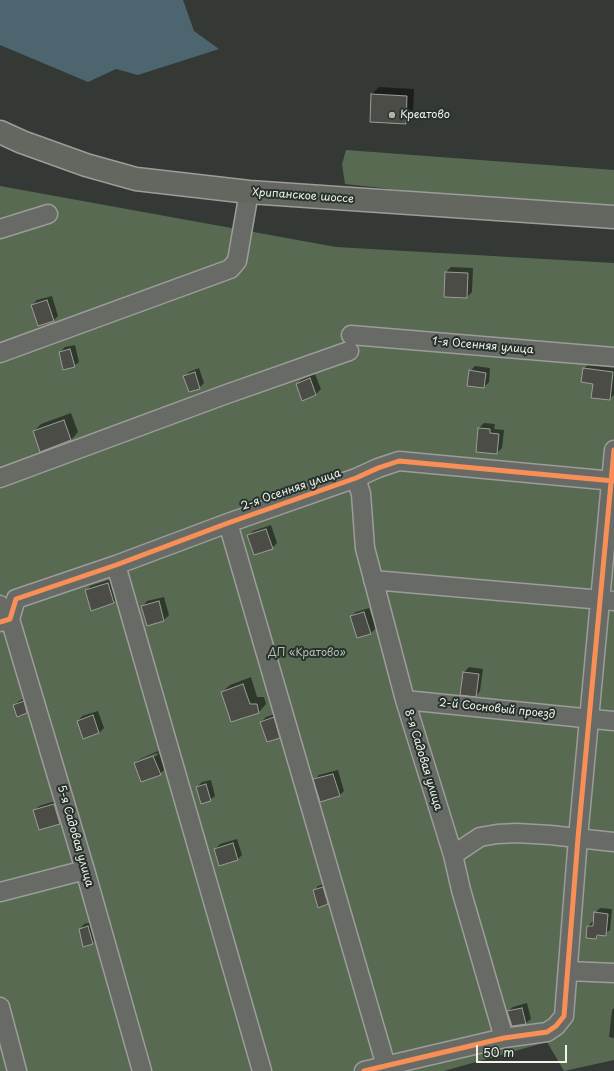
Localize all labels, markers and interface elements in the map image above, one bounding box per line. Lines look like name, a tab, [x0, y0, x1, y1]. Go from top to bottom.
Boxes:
place label: Креатово	[400, 108, 450, 122]
marker: Креатово	[387, 110, 397, 120]
street label: Хрипанское шоссе	[252, 186, 354, 206]
street label: 1-я Осенняя улица	[432, 335, 534, 357]
street label: 2-я Осенняя улица	[239, 467, 343, 513]
park label: ДП «Кратово»	[268, 646, 346, 660]
street label: 2-й Сосновый проезд	[438, 696, 556, 722]
street label: 8-я Садовая улица	[401, 708, 445, 812]
street label: 5-я Садовая улица	[54, 784, 96, 888]
scale bar	[478, 1037, 569, 1063]
text: 50 m	[483, 1043, 514, 1061]

